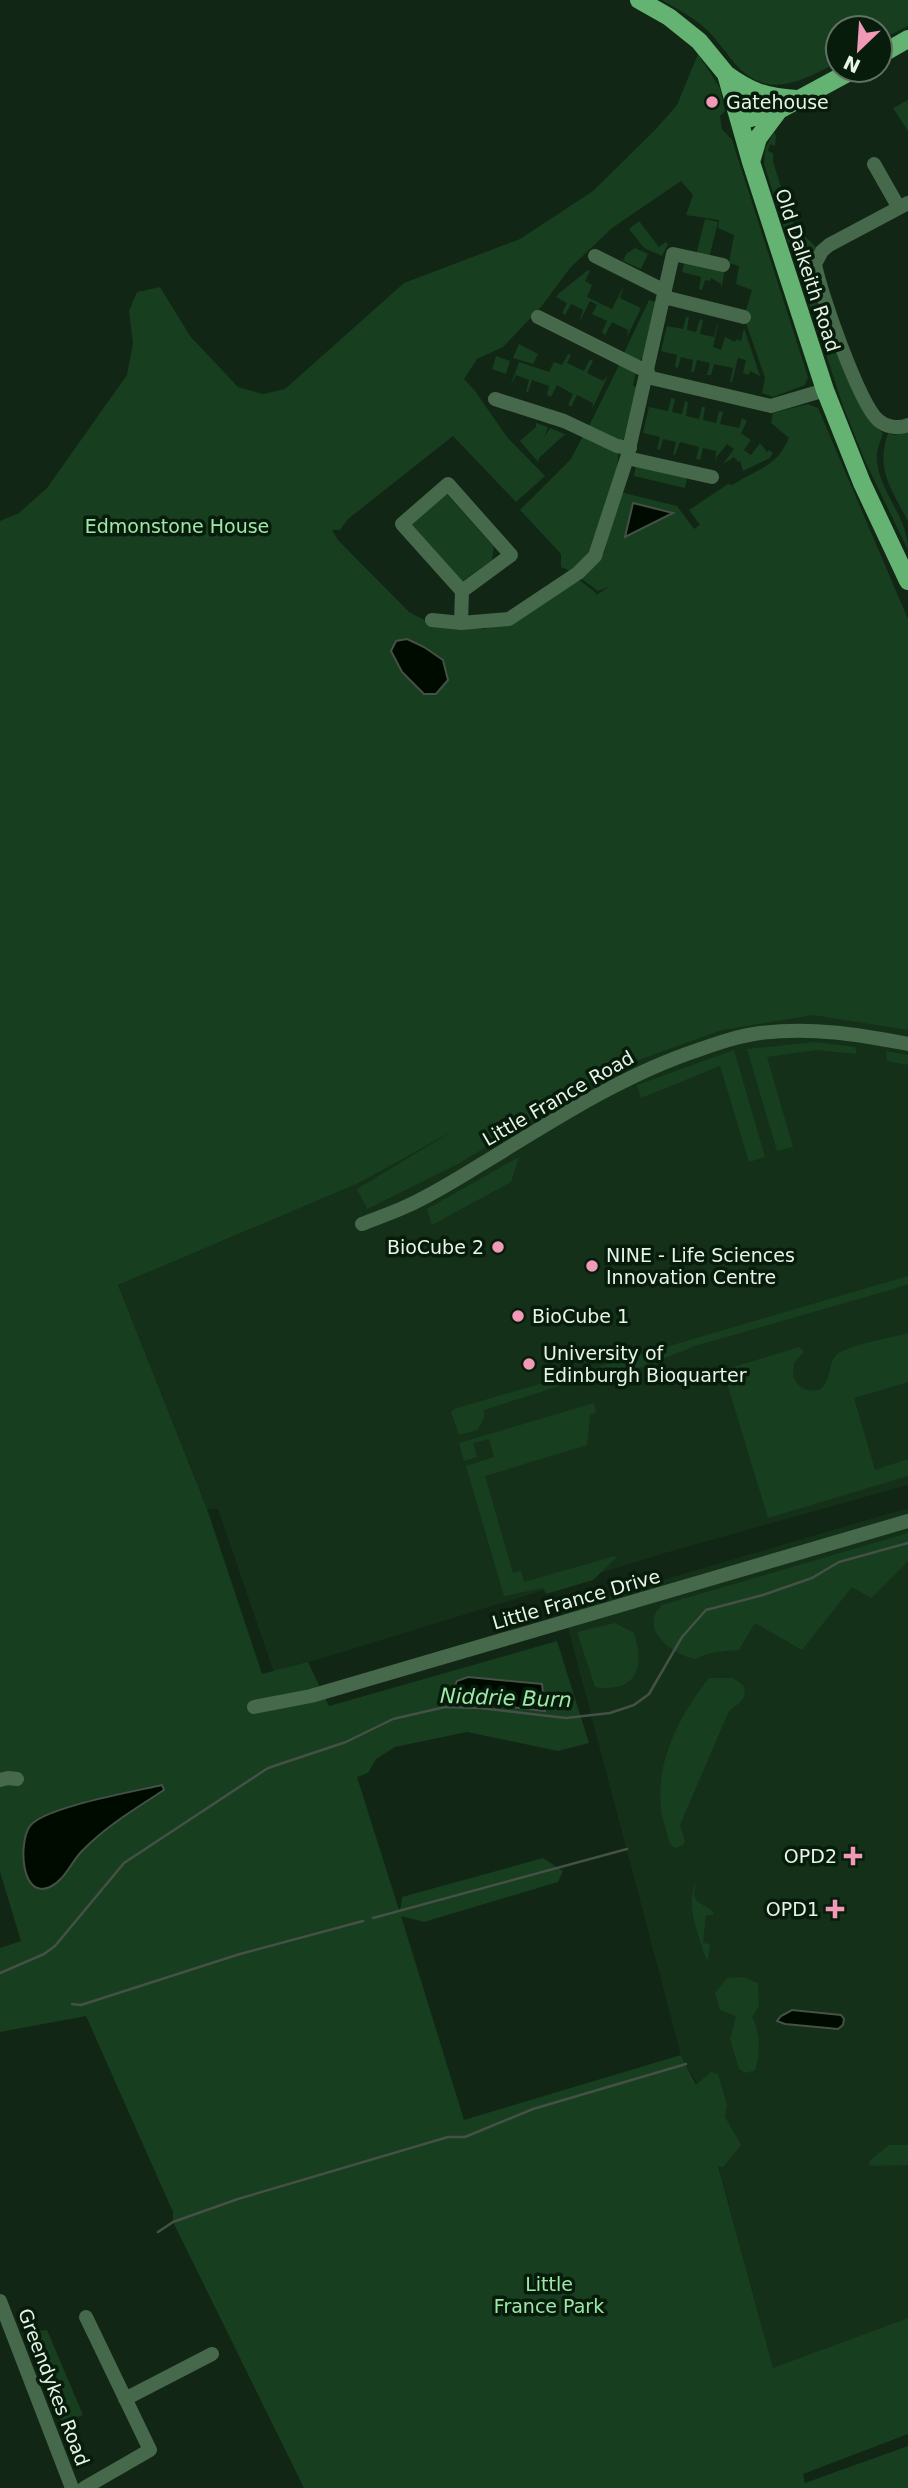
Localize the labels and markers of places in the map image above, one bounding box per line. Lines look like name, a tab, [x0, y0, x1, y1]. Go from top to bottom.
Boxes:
place label: Gatehouse	[726, 91, 829, 113]
marker: Gatehouse	[704, 94, 720, 110]
place label: BioCube 2	[387, 1236, 484, 1258]
marker: BioCube 2	[490, 1239, 506, 1255]
place label: NINE - Life Sciences Innovation Centre	[606, 1244, 795, 1288]
marker: NINE - Life Sciences Innovation Centre	[584, 1258, 600, 1274]
place label: BioCube 1	[532, 1305, 629, 1327]
marker: BioCube 1	[510, 1308, 526, 1324]
place label: University of Edinburgh Bioquarter	[543, 1342, 747, 1386]
marker: University of Edinburgh Bioquarter	[521, 1356, 537, 1372]
place label: OPD2	[784, 1845, 837, 1867]
marker: OPD2	[843, 1846, 863, 1866]
place label: OPD1	[766, 1898, 819, 1920]
marker: OPD1	[825, 1899, 845, 1919]

